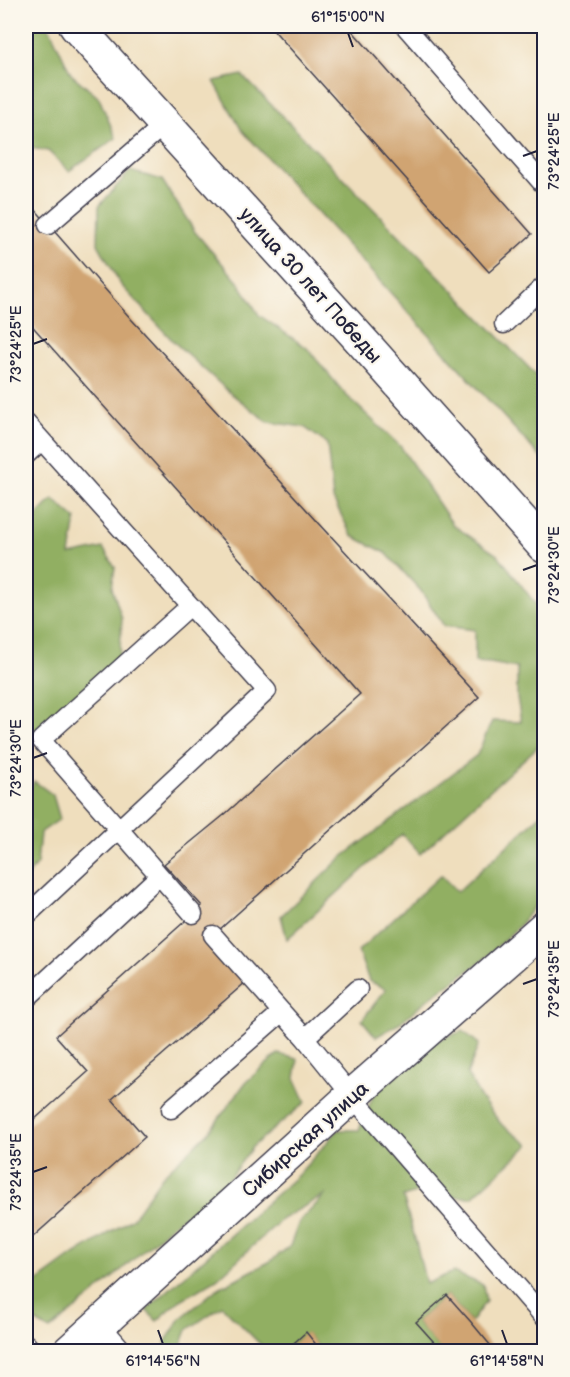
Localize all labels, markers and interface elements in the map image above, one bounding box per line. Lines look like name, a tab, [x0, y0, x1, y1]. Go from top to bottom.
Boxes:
text: 61°15'00"N	[311, 8, 385, 27]
text: 73°24'25"E	[545, 112, 564, 190]
street label: улица 30 лет Победы	[234, 203, 387, 369]
text: 73°24'25"E	[7, 305, 26, 383]
text: 73°24'30"E	[545, 526, 564, 604]
text: 73°24'30"E	[7, 719, 26, 797]
text: 73°24'35"E	[545, 940, 564, 1018]
street label: Сибирская улица	[237, 1077, 374, 1203]
text: 73°24'35"E	[7, 1133, 26, 1211]
text: 61°14'56"N	[126, 1352, 200, 1371]
text: 61°14'58"N	[470, 1352, 544, 1371]

